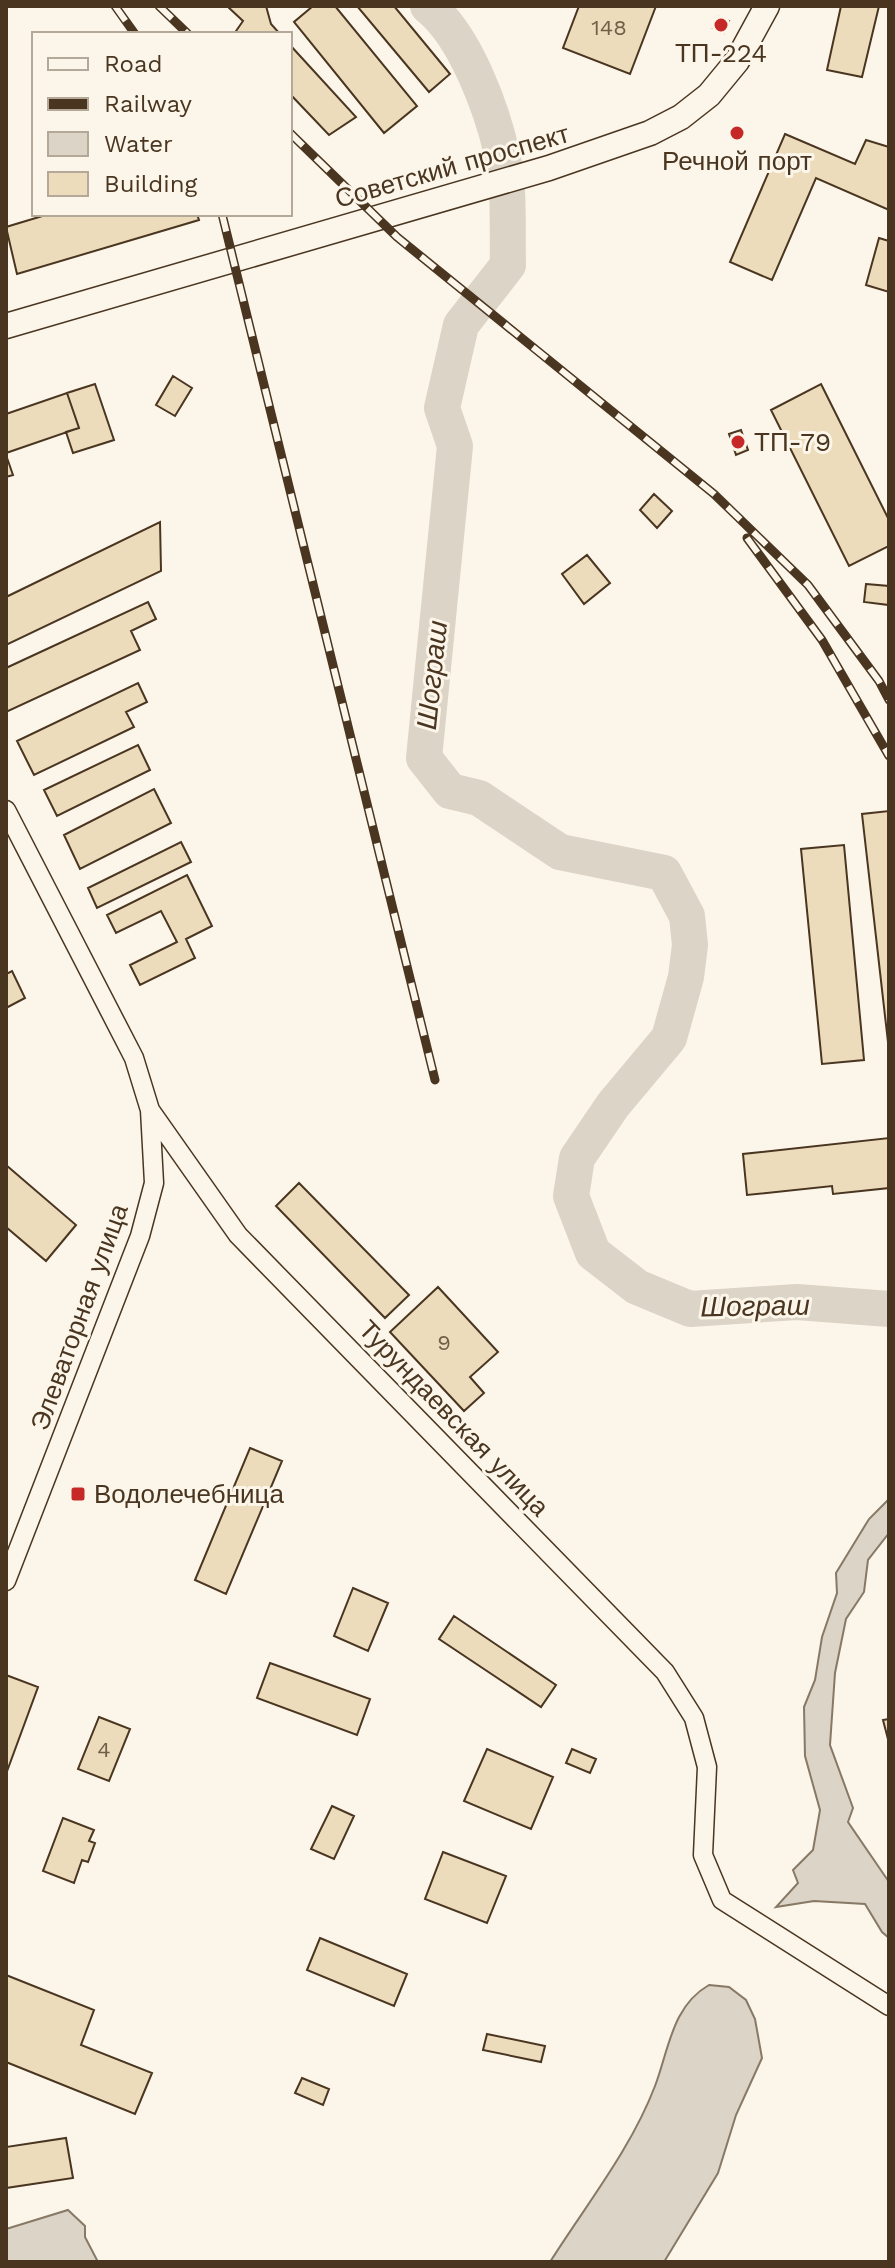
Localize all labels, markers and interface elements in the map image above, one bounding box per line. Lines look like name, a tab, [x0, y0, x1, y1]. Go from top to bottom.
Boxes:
house number: 148	[591, 15, 627, 40]
marker: ТП-224	[712, 16, 730, 34]
legend	[32, 32, 292, 216]
place label: ТП-224	[675, 38, 767, 68]
text: Road	[104, 50, 163, 78]
text: Railway	[104, 90, 193, 118]
street label: Советский проспект	[331, 118, 573, 214]
marker: Речной порт	[728, 124, 746, 142]
text: Water	[104, 130, 173, 158]
place label: Речной порт	[662, 146, 812, 176]
text: Building	[104, 170, 197, 198]
place label: ТП-79	[754, 427, 831, 457]
marker: ТП-79	[729, 433, 747, 451]
water label: Шограш	[410, 619, 454, 731]
street label: Элеваторная улица	[24, 1199, 134, 1434]
water label: Шограш	[700, 1289, 810, 1323]
street label: Турундаевская улица	[353, 1314, 556, 1522]
house number: 9	[437, 1330, 451, 1355]
place label: Водолечебница	[94, 1479, 284, 1509]
marker: Водолечебница	[69, 1485, 87, 1503]
house number: 4	[97, 1737, 111, 1762]

